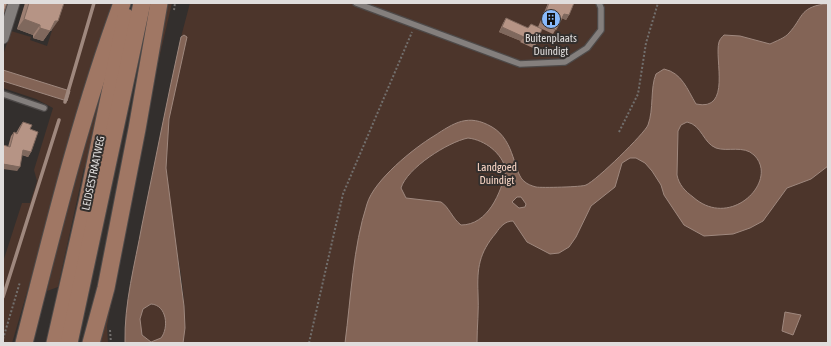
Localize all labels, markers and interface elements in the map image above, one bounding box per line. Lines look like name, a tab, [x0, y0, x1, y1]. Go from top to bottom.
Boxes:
building icon: Buitenplaats Duindigt	[540, 8, 562, 30]
place label: Buitenplaats Duindigt	[525, 32, 577, 57]
street label: LEIDSESTRAATWEG	[79, 135, 107, 211]
park label: Landgoed Duindigt	[477, 161, 517, 186]

